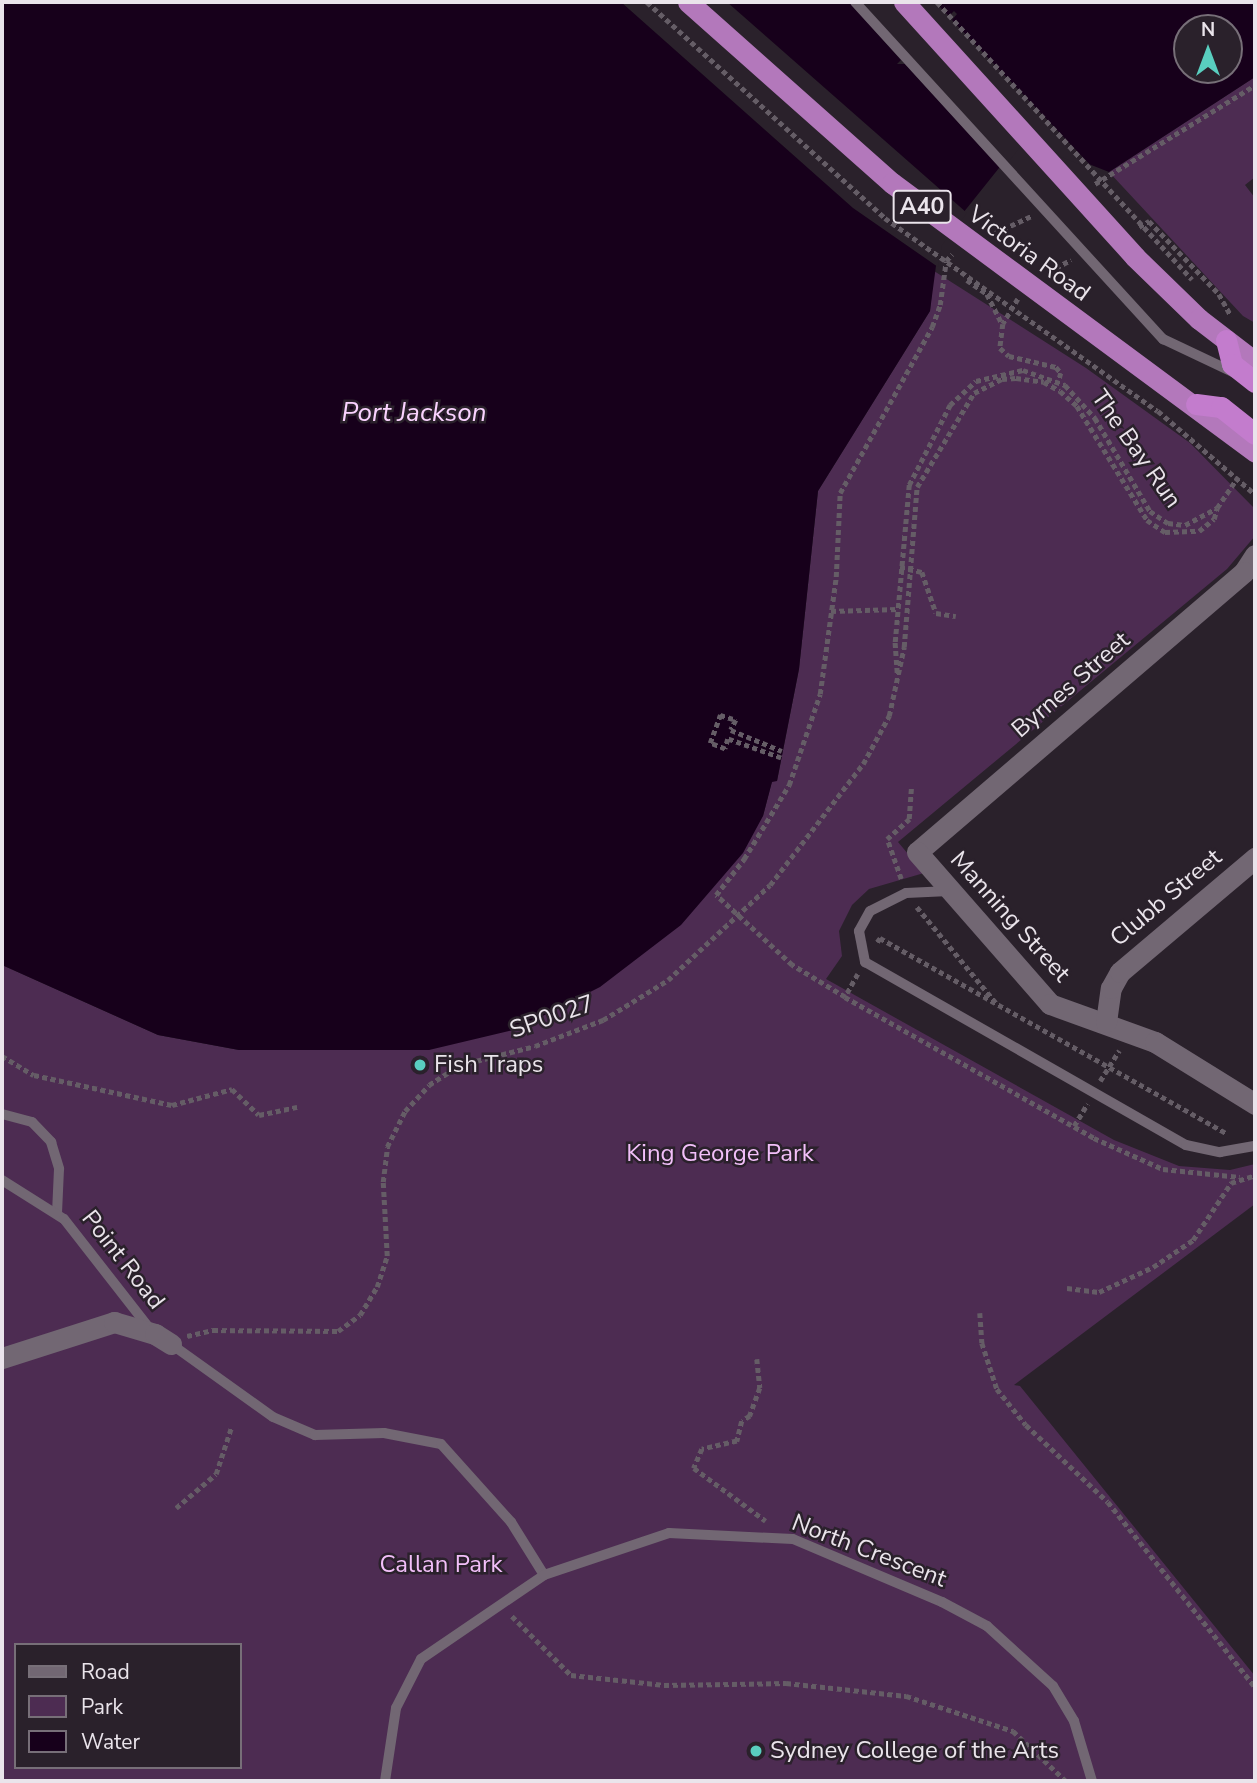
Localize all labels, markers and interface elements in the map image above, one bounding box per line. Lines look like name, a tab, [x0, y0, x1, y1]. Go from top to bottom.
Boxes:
north arrow	[1173, 14, 1243, 84]
text: N	[1201, 17, 1215, 43]
road number: A40	[892, 188, 952, 227]
street label: Victoria Road	[962, 200, 1096, 308]
street label: The Bay Run	[1085, 384, 1187, 514]
water label: Port Jackson	[342, 397, 486, 429]
street label: Byrnes Street	[1006, 626, 1136, 744]
street label: Clubb Street	[1105, 843, 1227, 953]
street label: Manning Street	[944, 846, 1076, 988]
street label: SP0027	[506, 989, 598, 1045]
place label: Fish Traps	[434, 1051, 543, 1079]
marker: Fish Traps	[412, 1057, 428, 1073]
park label: King George Park	[626, 1140, 814, 1168]
street label: Point Road	[75, 1205, 171, 1315]
street label: North Crescent	[788, 1508, 950, 1594]
park label: Callan Park	[379, 1551, 503, 1579]
legend	[14, 1643, 242, 1769]
text: Road	[81, 1658, 130, 1686]
text: Park	[81, 1693, 123, 1721]
text: Water	[81, 1728, 140, 1756]
place label: Sydney College of the Arts	[770, 1737, 1059, 1765]
marker: Sydney College of the Arts	[748, 1743, 764, 1759]

